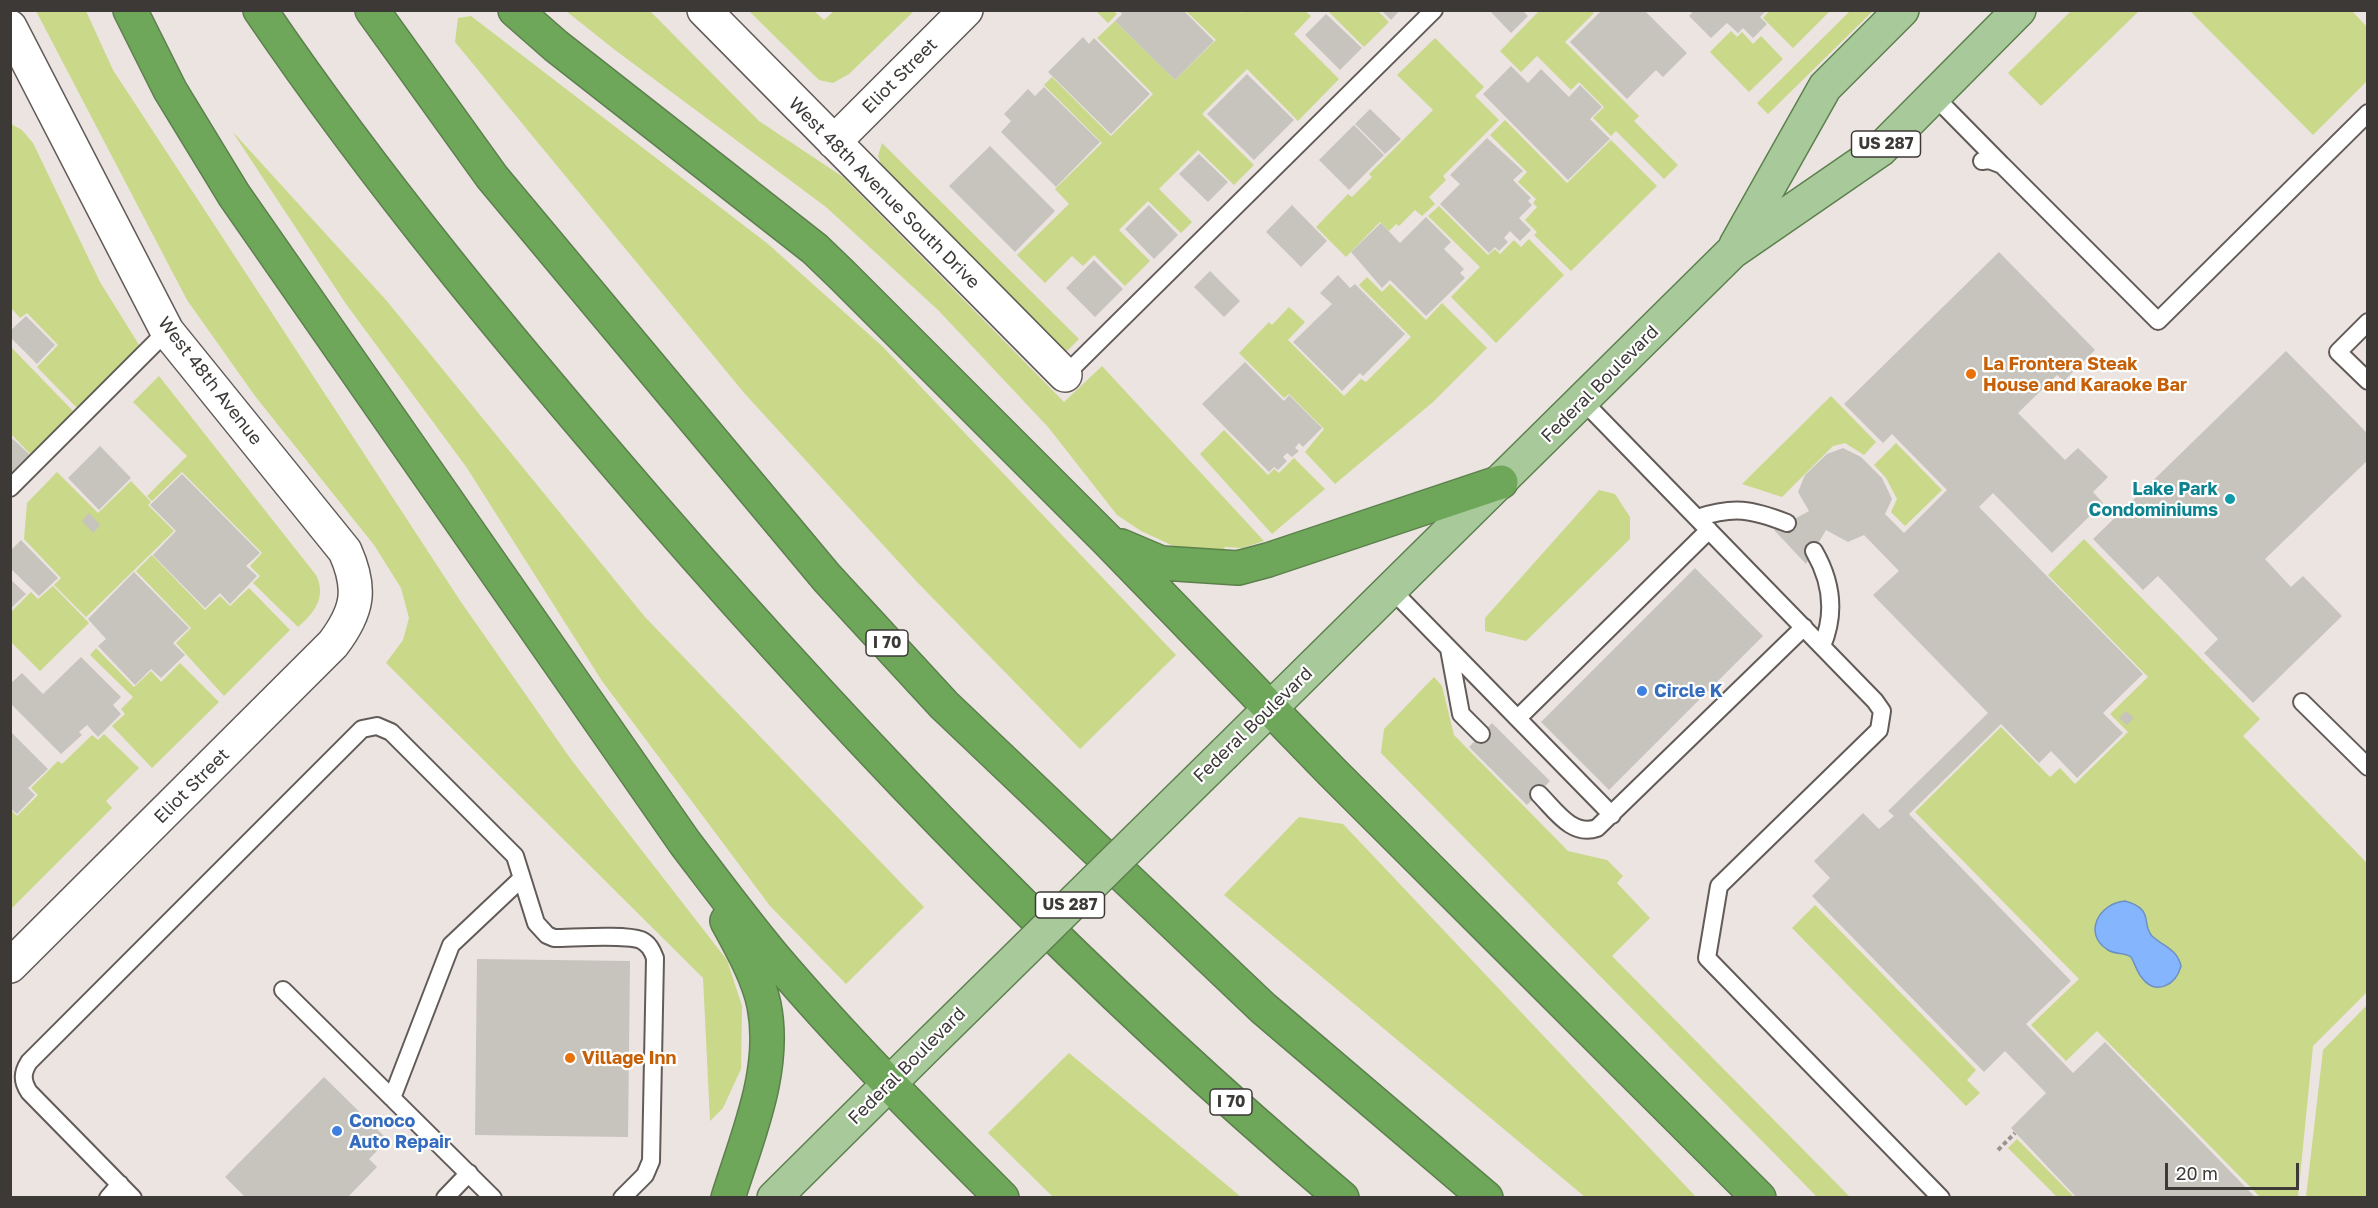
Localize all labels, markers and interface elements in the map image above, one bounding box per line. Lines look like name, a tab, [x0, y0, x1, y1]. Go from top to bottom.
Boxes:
street label: Eliot Street	[858, 34, 942, 118]
street label: West 48th Avenue South Drive	[784, 93, 984, 293]
road number: US 287	[1852, 131, 1920, 157]
street label: West 48th Avenue	[153, 313, 267, 449]
street label: Federal Boulevard	[1537, 321, 1663, 447]
place label: La Frontera Steak House and Karaoke Bar	[1983, 353, 2187, 395]
marker: La Frontera Steak House and Karaoke Bar	[1964, 367, 1978, 381]
place label: Lake Park Condominiums	[2089, 478, 2218, 520]
marker: Lake Park Condominiums	[2223, 492, 2237, 506]
road number: I 70	[866, 630, 908, 656]
street label: Federal Boulevard	[1189, 663, 1317, 787]
place label: Circle K	[1654, 680, 1723, 702]
marker: Circle K	[1635, 684, 1649, 698]
street label: Eliot Street	[150, 744, 234, 828]
road number: US 287	[1036, 892, 1104, 918]
street label: Federal Boulevard	[844, 1003, 970, 1129]
place label: Village Inn	[582, 1047, 676, 1069]
marker: Village Inn	[563, 1051, 577, 1065]
road number: I 70	[1210, 1089, 1252, 1115]
place label: Conoco Auto Repair	[349, 1110, 451, 1152]
marker: Conoco Auto Repair	[330, 1124, 344, 1138]
scale bar	[2168, 1151, 2302, 1189]
text: 20 m	[2176, 1162, 2218, 1184]

